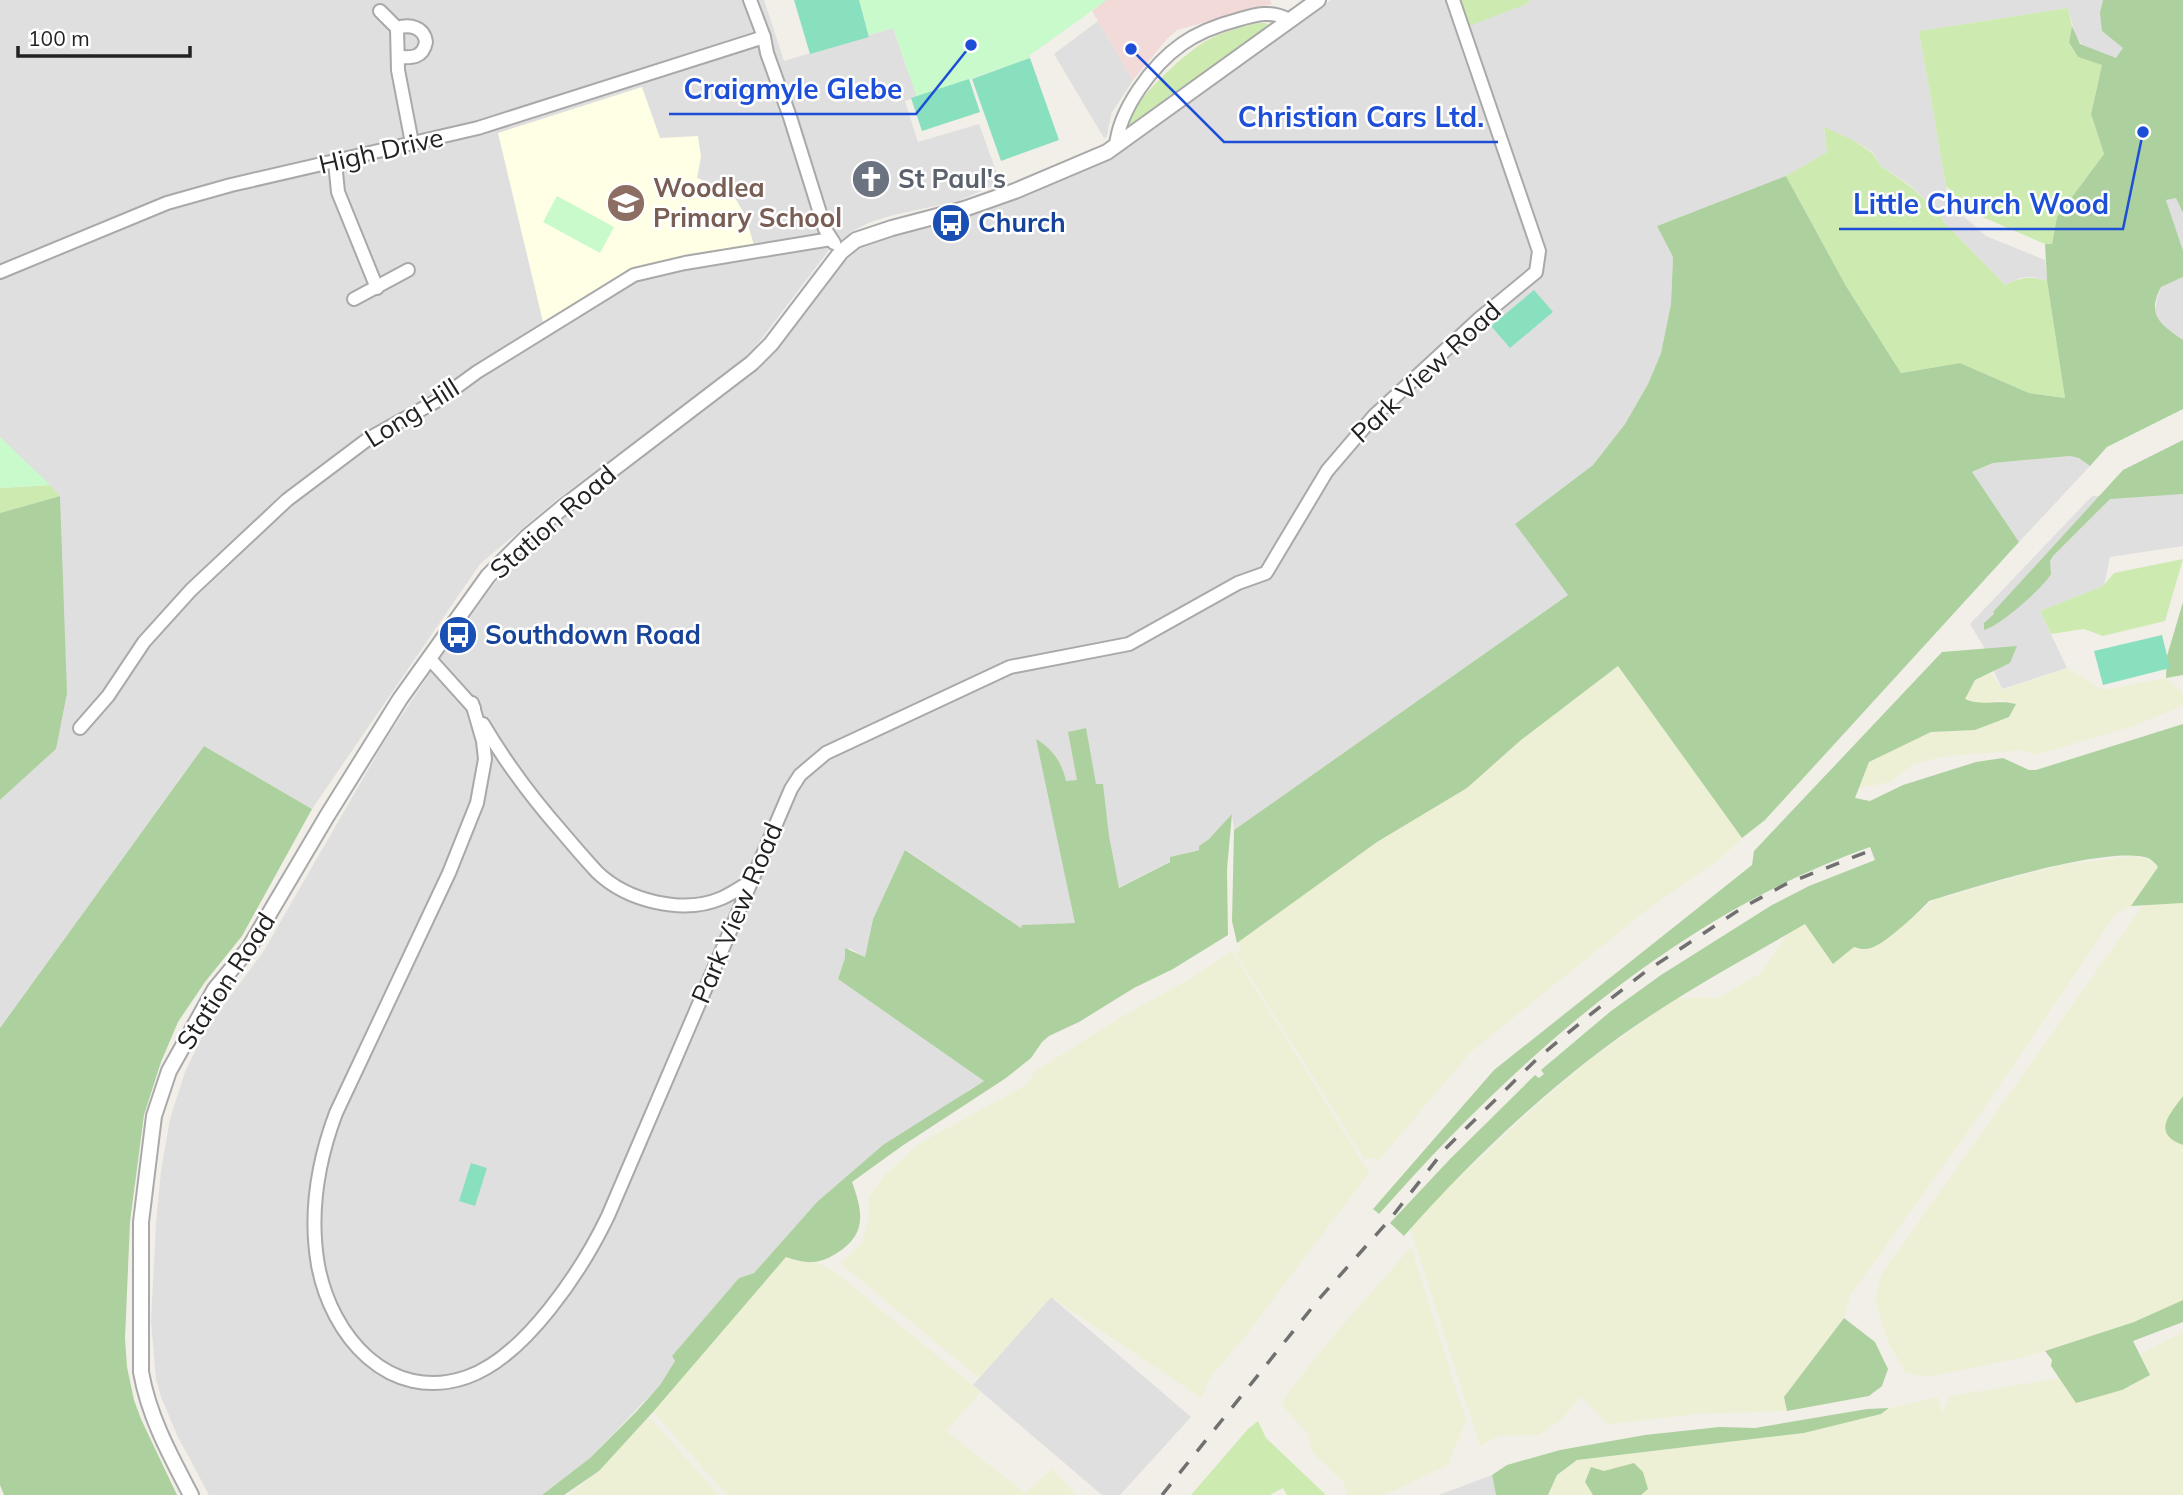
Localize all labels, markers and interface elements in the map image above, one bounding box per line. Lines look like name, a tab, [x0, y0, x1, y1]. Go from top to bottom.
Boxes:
scale bar	[18, 14, 189, 58]
text: 100 m	[28, 25, 90, 51]
callout: Craigmyle Glebe	[669, 65, 916, 114]
text: Craigmyle Glebe	[684, 71, 902, 106]
callout: Christian Cars Ltd.	[1224, 93, 1498, 142]
text: Christian Cars Ltd.	[1238, 99, 1484, 134]
street label: High Drive	[315, 120, 446, 181]
church icon: St Paul's	[850, 158, 892, 200]
place label: St Paul's	[898, 162, 1006, 195]
place label: Woodlea Primary School	[653, 171, 842, 234]
callout: Little Church Wood	[1839, 180, 2123, 229]
school or university icon: Woodlea Primary School	[605, 182, 647, 224]
text: Little Church Wood	[1853, 186, 2109, 221]
bus stop icon: Church	[930, 202, 972, 244]
place label: Church	[978, 206, 1066, 239]
street label: Park View Road	[1344, 294, 1507, 449]
street label: Long Hill	[358, 371, 465, 454]
street label: Station Road	[483, 458, 623, 585]
bus stop icon: Southdown Road	[437, 614, 479, 656]
place label: Southdown Road	[485, 618, 701, 651]
street label: Park View Road	[684, 818, 789, 1008]
street label: Station Road	[169, 906, 282, 1055]

